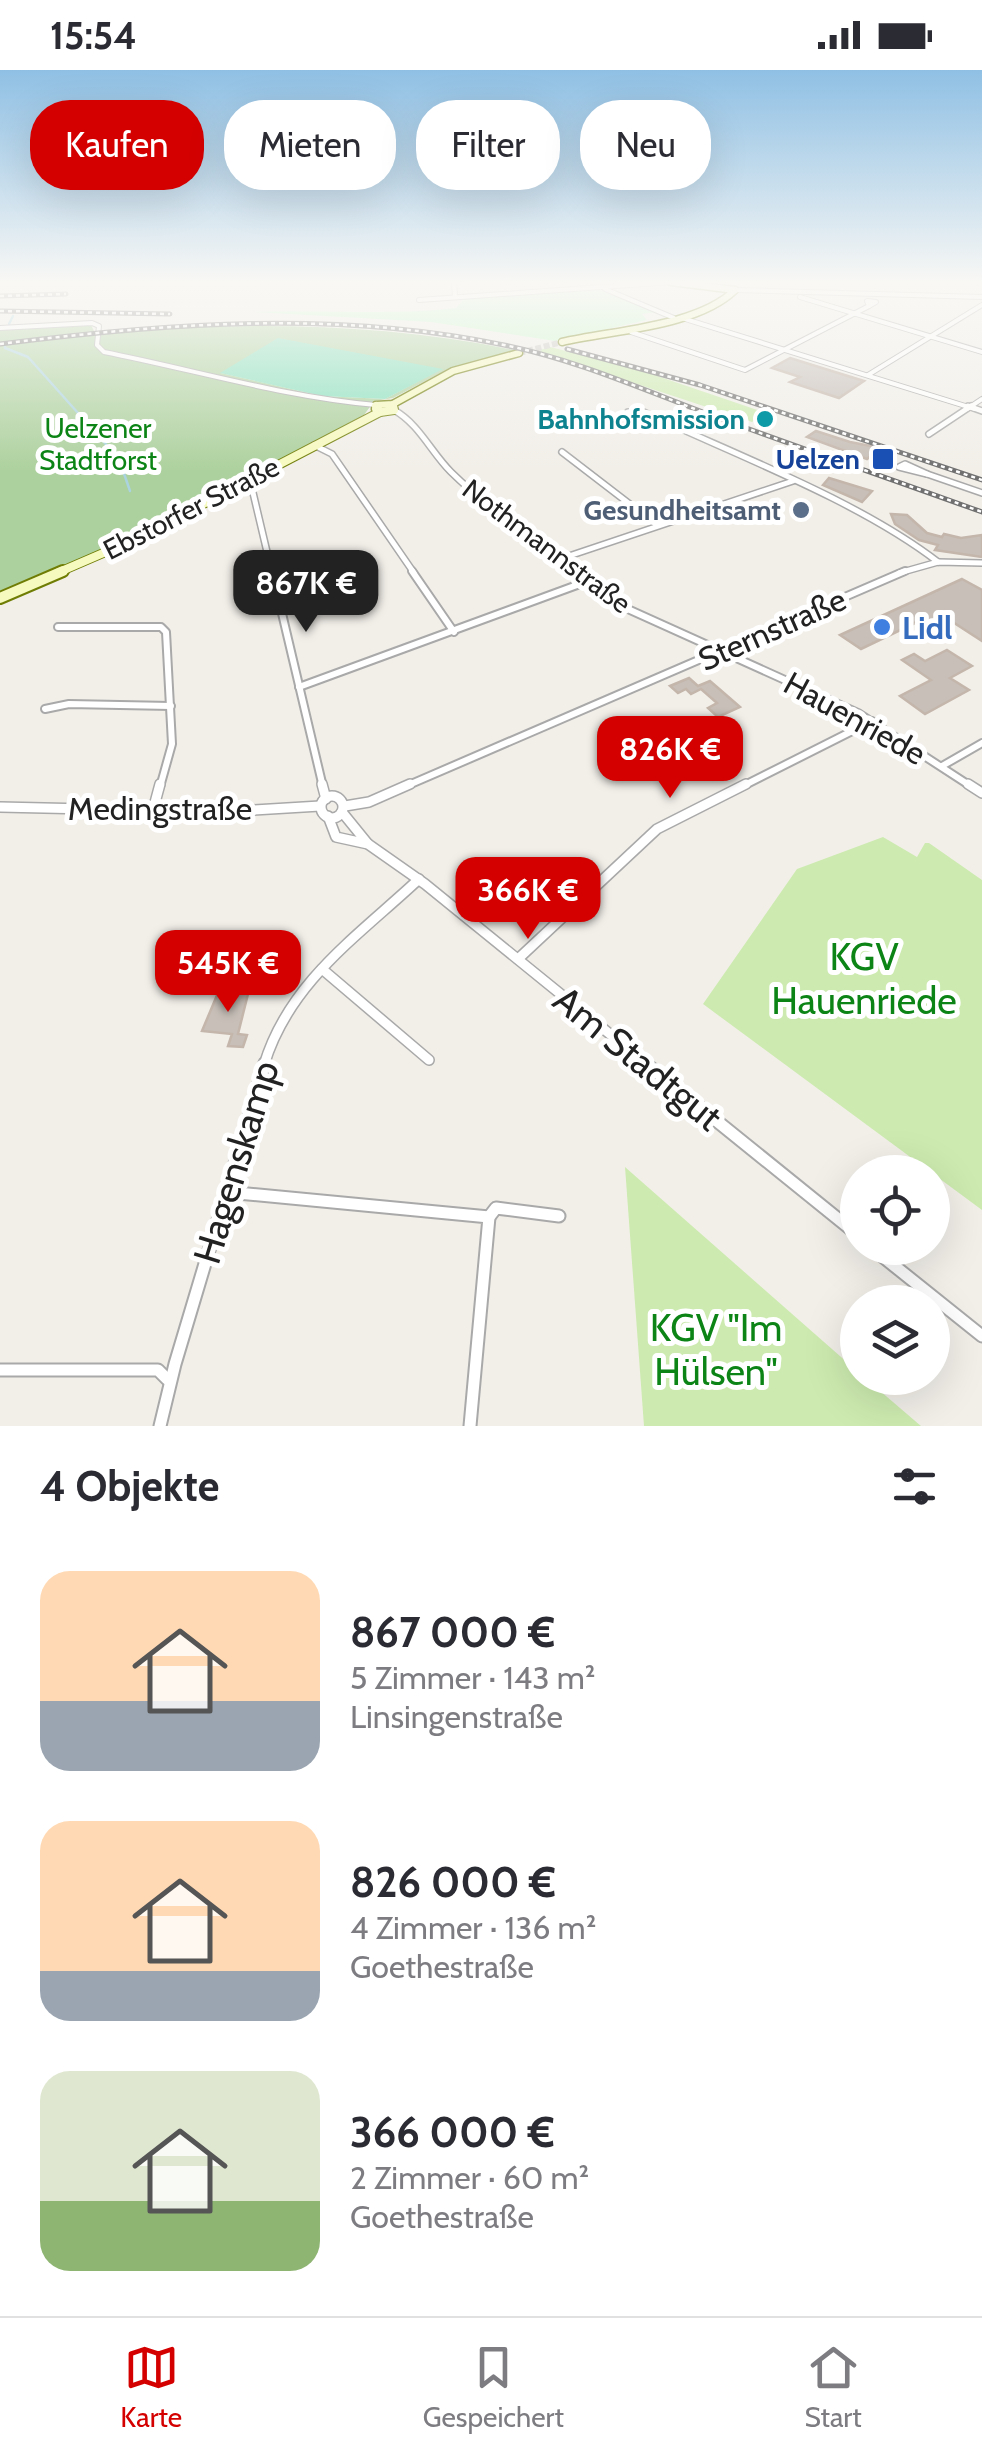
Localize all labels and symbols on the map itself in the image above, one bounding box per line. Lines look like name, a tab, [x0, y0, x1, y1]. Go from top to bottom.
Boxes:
place label: Bahnhofsmission	[537, 402, 745, 436]
marker: Bahnhofsmission	[754, 408, 776, 430]
park label: Uelzener Stadtforst	[39, 411, 157, 477]
place label: Uelzen	[776, 442, 860, 476]
marker: Uelzen	[870, 446, 896, 472]
street label: Ebstorfer Straße	[98, 449, 284, 567]
street label: Nothmannstraße	[456, 472, 638, 620]
place label: Gesundheitsamt	[584, 493, 781, 527]
marker: Gesundheitsamt	[790, 499, 812, 521]
pin: 867K €	[225, 550, 387, 635]
street label: Sternstraße	[692, 579, 852, 679]
place label: Lidl	[902, 608, 952, 647]
marker: Lidl	[871, 616, 893, 638]
street label: Hauenriede	[777, 663, 933, 773]
pin: 826K €	[589, 716, 751, 801]
street label: Medingstraße	[68, 789, 252, 828]
pin: 366K €	[447, 857, 609, 942]
pin: 545K €	[147, 930, 309, 1015]
park label: KGV Hauenriede	[771, 933, 957, 1024]
street label: Am Stadtgut	[544, 976, 732, 1140]
street label: Hagenskamp	[183, 1055, 289, 1269]
park label: KGV "Im Hülsen"	[650, 1304, 782, 1395]

